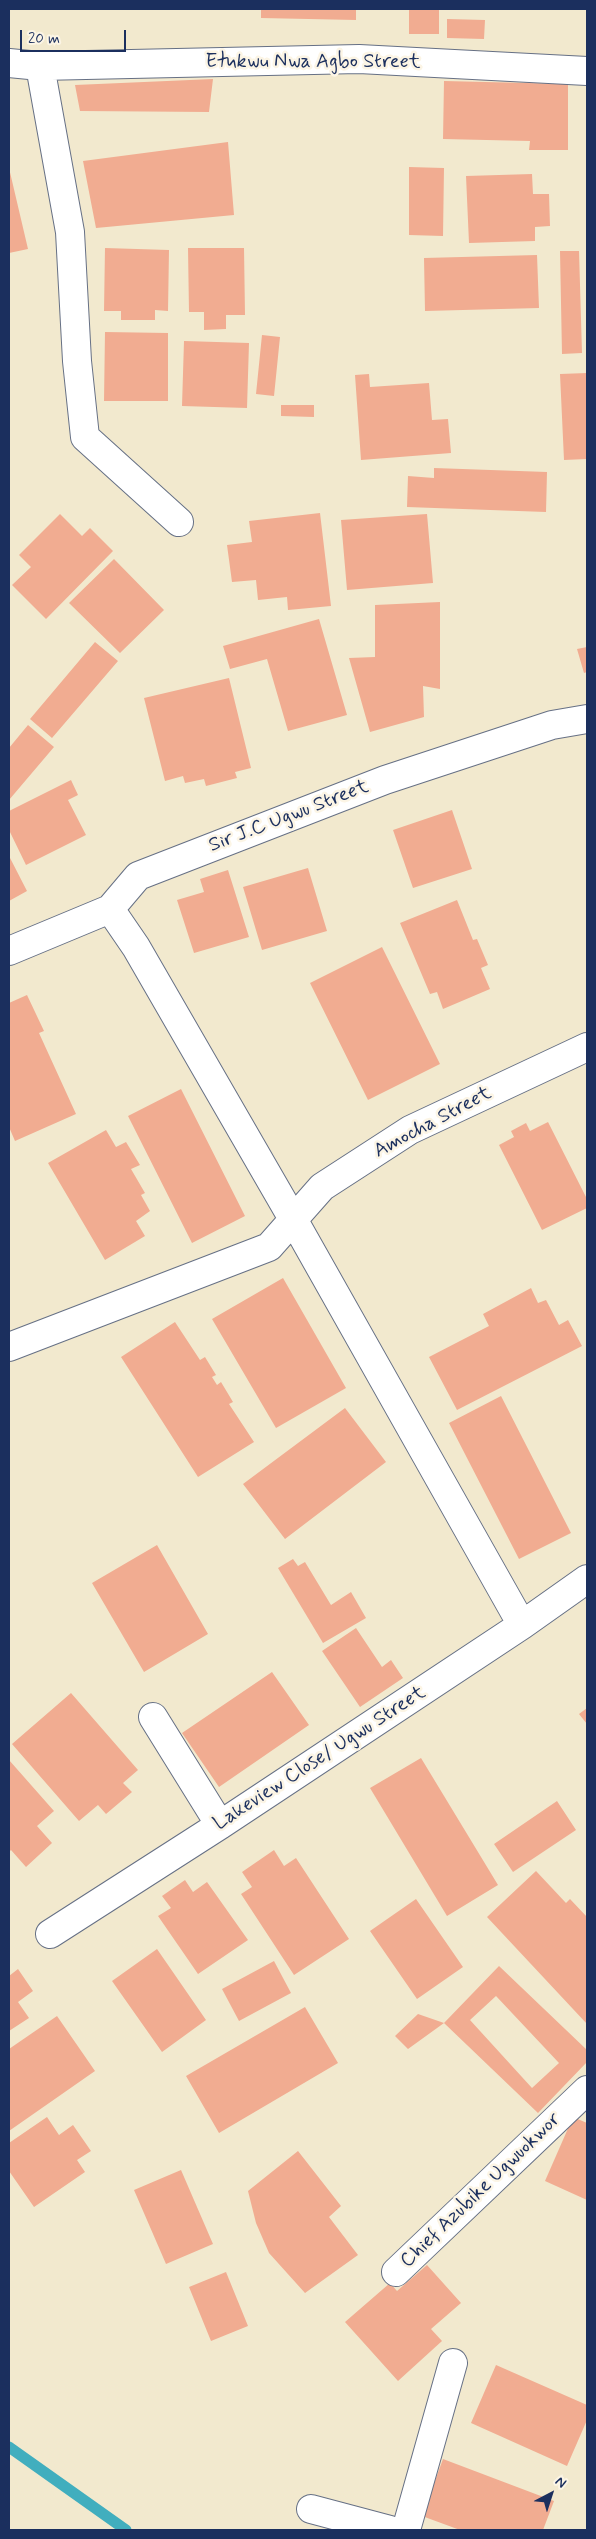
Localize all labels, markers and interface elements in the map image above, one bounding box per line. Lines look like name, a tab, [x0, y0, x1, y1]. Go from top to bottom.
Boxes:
scale bar	[22, 20, 129, 52]
text: 20 m	[28, 29, 60, 49]
street label: Etukwu Nwa Agbo Street	[206, 51, 420, 75]
street label: Sir J.C Ugwu Street	[206, 776, 372, 858]
street label: Amocha Street	[370, 1082, 496, 1164]
street label: Lakeview Close/ Ugwu Street	[209, 1681, 431, 1837]
street label: Chief Azubike Ugwuokwor	[396, 2108, 566, 2274]
north arrow	[526, 2469, 576, 2519]
text: N	[551, 2473, 570, 2492]

